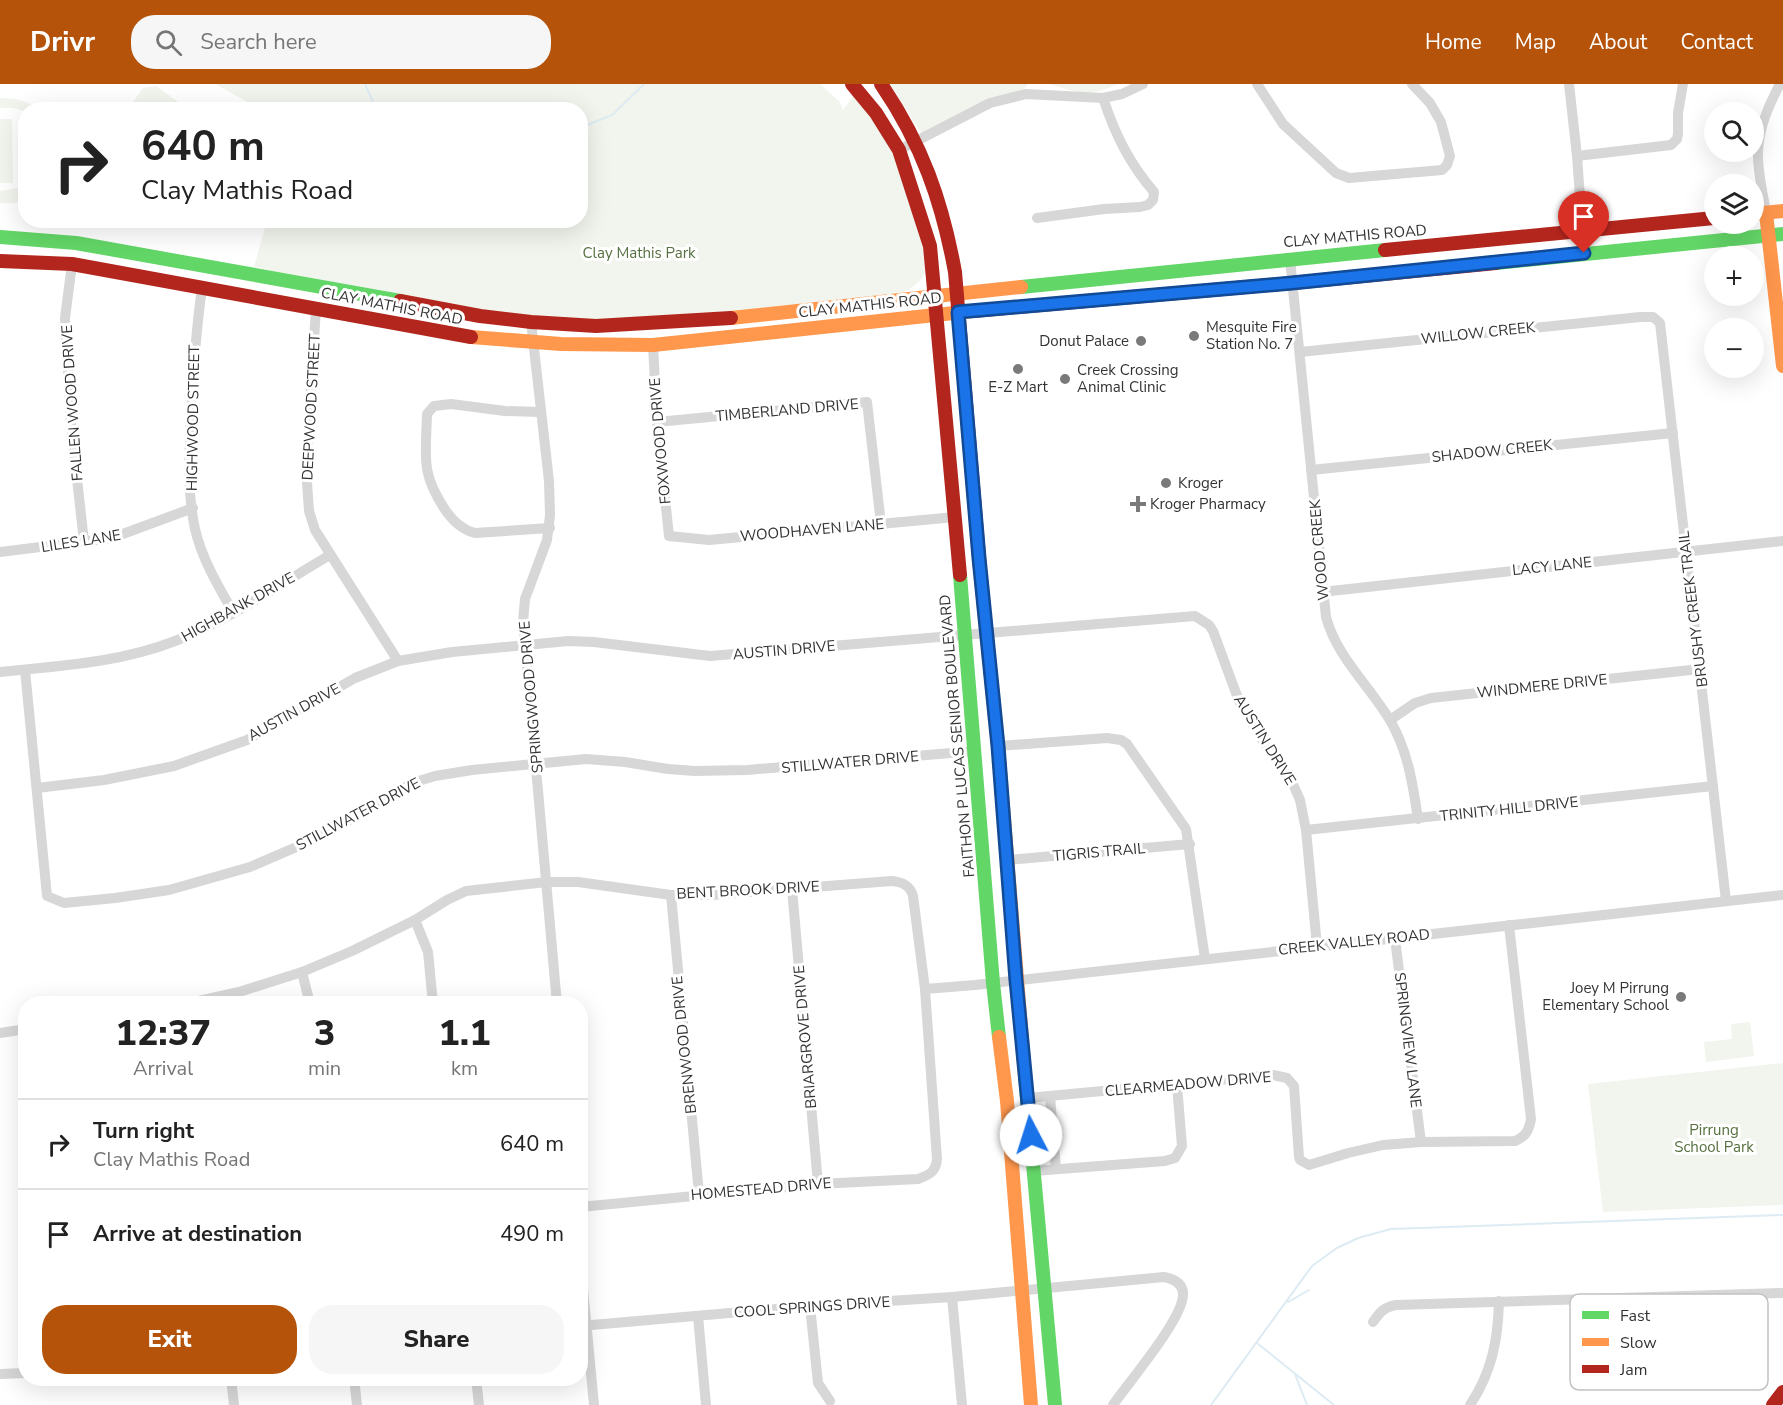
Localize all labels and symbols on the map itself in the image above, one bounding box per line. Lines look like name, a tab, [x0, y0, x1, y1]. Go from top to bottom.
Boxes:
pin	[1558, 191, 1609, 253]
street label: CLAY MATHIS ROAD	[1282, 220, 1428, 252]
park label: Clay Mathis Park	[582, 243, 696, 263]
street label: CLAY MATHIS ROAD	[319, 282, 465, 330]
street label: CLAY MATHIS ROAD	[797, 288, 943, 322]
place label: Mesquite Fire Station No. 7	[1206, 317, 1297, 354]
street label: WILLOW CREEK	[1420, 317, 1537, 349]
street label: FALLEN WOOD DRIVE	[57, 324, 87, 482]
marker: Mesquite Fire Station No. 7	[1187, 329, 1201, 343]
place label: Donut Palace	[1039, 331, 1129, 351]
street label: DEEPWOOD STREET	[297, 333, 325, 481]
marker: Donut Palace	[1134, 334, 1148, 348]
street label: HIGHWOOD STREET	[182, 345, 204, 491]
place label: Creek Crossing Animal Clinic	[1077, 360, 1179, 397]
marker: E-Z Mart	[1011, 362, 1025, 376]
marker: Creek Crossing Animal Clinic	[1058, 372, 1072, 386]
street label: FOXWOOD DRIVE	[645, 377, 675, 505]
place label: E-Z Mart	[988, 377, 1049, 397]
street label: TIMBERLAND DRIVE	[715, 394, 859, 426]
street label: SHADOW CREEK	[1431, 435, 1554, 467]
place label: Kroger	[1178, 473, 1224, 493]
marker: Kroger	[1159, 476, 1173, 490]
place label: Kroger Pharmacy	[1150, 494, 1266, 514]
marker: Kroger Pharmacy	[1131, 497, 1145, 511]
street label: WOOD CREEK	[1305, 498, 1333, 601]
street label: WOODHAVEN LANE	[739, 514, 885, 546]
street label: LILES LANE	[40, 525, 122, 557]
street label: BRUSHY CREEK TRAIL	[1673, 530, 1713, 688]
street label: LACY LANE	[1511, 552, 1593, 580]
street label: HIGHBANK DRIVE	[178, 567, 298, 647]
street label: FAITHON P LUCAS SENIOR BOULEVARD	[935, 594, 979, 878]
street label: SPRINGWOOD DRIVE	[514, 620, 548, 774]
street label: AUSTIN DRIVE	[732, 636, 836, 664]
street label: WINDMERE DRIVE	[1476, 669, 1608, 703]
street label: AUSTIN DRIVE	[244, 678, 344, 746]
street label: AUSTIN DRIVE	[1229, 691, 1301, 789]
street label: STILLWATER DRIVE	[780, 746, 920, 778]
street label: STILLWATER DRIVE	[292, 773, 424, 855]
street label: TRINITY HILL DRIVE	[1439, 792, 1579, 826]
street label: TIGRIS TRAIL	[1052, 838, 1146, 866]
street label: BENT BROOK DRIVE	[676, 876, 820, 904]
street label: CREEK VALLEY ROAD	[1277, 924, 1431, 960]
street label: BRIARGROVE DRIVE	[789, 964, 821, 1110]
street label: SPRINGVIEW LANE	[1390, 971, 1426, 1109]
street label: BRENWOOD DRIVE	[667, 975, 701, 1115]
place label: Joey M Pirrung Elementary School	[1542, 978, 1670, 1015]
marker: Joey M Pirrung Elementary School	[1674, 990, 1688, 1004]
street label: CLEARMEADOW DRIVE	[1104, 1067, 1272, 1101]
position arrow	[999, 1103, 1063, 1167]
park label: Pirrung School Park	[1674, 1120, 1754, 1157]
street label: HOMESTEAD DRIVE	[690, 1173, 832, 1205]
street label: COOL SPRINGS DRIVE	[733, 1292, 891, 1322]
legend	[1570, 1294, 1768, 1390]
text: Fast	[1620, 1305, 1651, 1327]
text: Slow	[1620, 1332, 1657, 1354]
text: Jam	[1619, 1359, 1647, 1381]

